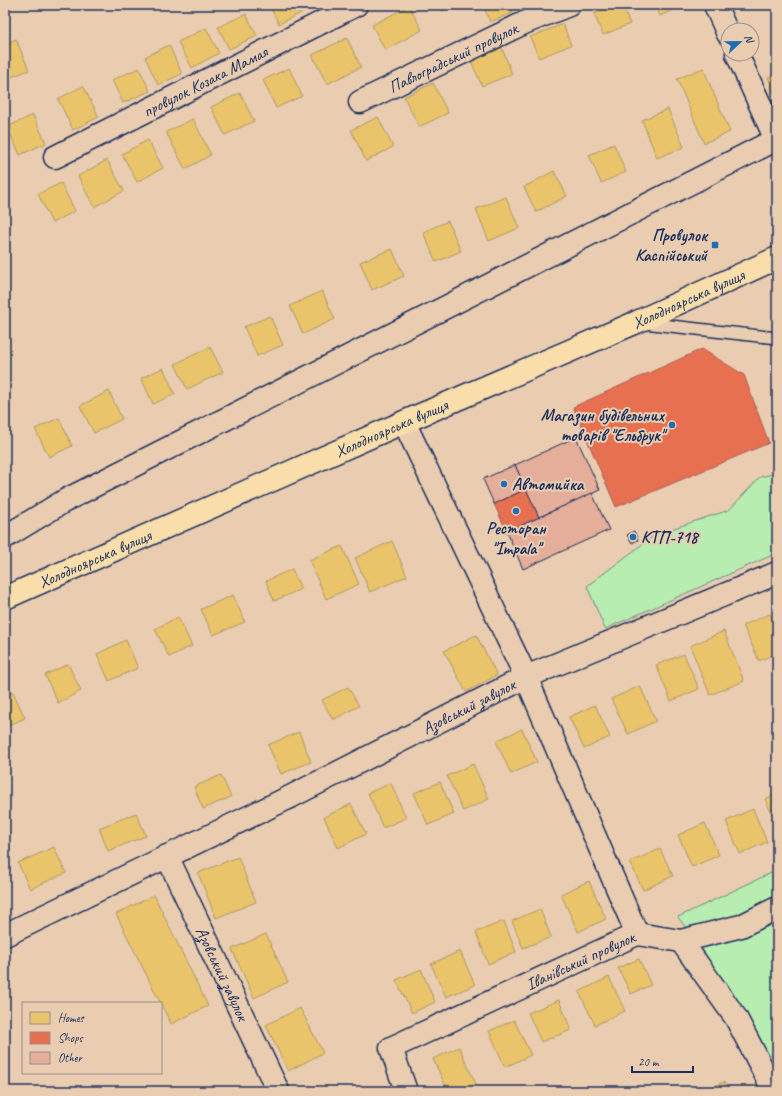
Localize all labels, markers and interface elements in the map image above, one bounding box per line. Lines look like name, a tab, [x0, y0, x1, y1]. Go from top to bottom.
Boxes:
street label: Павлоградський провулок	[385, 17, 523, 98]
north arrow	[720, 22, 760, 62]
text: N	[742, 32, 758, 46]
street label: провулок Козака Мамая	[139, 41, 272, 122]
place label: Провулок Каспійський	[635, 225, 709, 266]
marker: Провулок Каспійський	[710, 240, 720, 250]
street label: Холодноярська вулиця	[629, 264, 749, 334]
street label: Холодноярська вулиця	[332, 394, 452, 462]
place label: Магазин будівельних товарів "Ельбрук"	[541, 405, 668, 446]
marker: Магазин будівельних товарів "Ельбрук"	[667, 420, 677, 430]
place label: Автомийка	[512, 474, 585, 495]
marker: Автомийка	[499, 479, 509, 489]
marker: Ресторан "Impala"	[511, 506, 521, 516]
place label: Ресторан "Impala"	[486, 518, 547, 559]
street label: Холодноярська вулиця	[35, 524, 156, 593]
place label: КТП-718	[641, 527, 700, 548]
marker: КТП-718	[628, 532, 638, 542]
street label: Азовський завулок	[419, 673, 520, 739]
street label: Азовський завулок	[191, 923, 254, 1026]
street label: Іванівський провулок	[523, 926, 640, 995]
legend	[22, 1002, 162, 1074]
text: Homes	[58, 1010, 85, 1026]
text: Shops	[58, 1030, 83, 1046]
scale bar	[632, 1048, 693, 1074]
text: Other	[58, 1050, 84, 1066]
text: 20 m	[638, 1054, 660, 1070]

